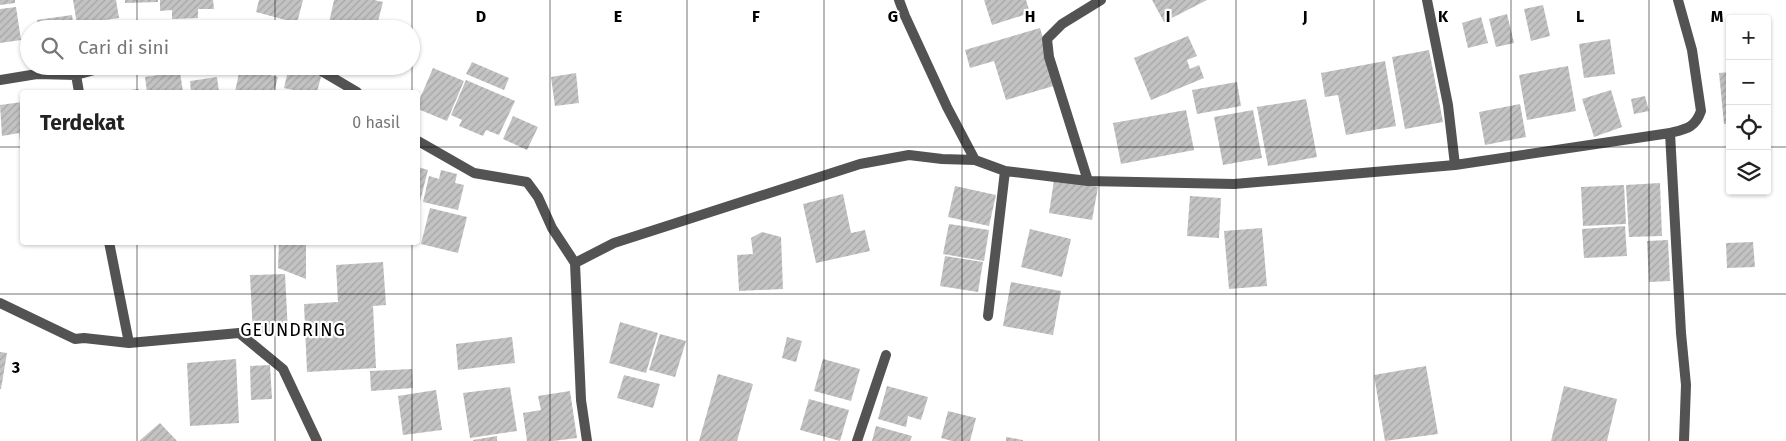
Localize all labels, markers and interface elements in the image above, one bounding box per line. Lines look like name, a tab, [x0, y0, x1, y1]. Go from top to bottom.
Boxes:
text: D	[476, 7, 486, 26]
text: E	[614, 7, 622, 26]
text: F	[752, 7, 760, 26]
text: G	[888, 7, 898, 26]
text: H	[1025, 7, 1035, 26]
text: I	[1166, 7, 1170, 26]
text: J	[1301, 7, 1308, 26]
text: K	[1438, 7, 1449, 26]
text: L	[1576, 7, 1584, 26]
text: M	[1711, 7, 1724, 26]
map controls	[1726, 15, 1771, 195]
button: +	[1726, 15, 1771, 60]
search box	[20, 20, 420, 75]
icon: search	[38, 34, 66, 62]
text: Cari di sini	[78, 36, 169, 59]
button: −	[1726, 60, 1771, 105]
button: locate	[1726, 105, 1771, 150]
text: Terdekat	[40, 110, 125, 136]
text: 0 hasil	[352, 113, 400, 132]
button: layers	[1726, 150, 1771, 195]
district label: GEUNDRING	[240, 319, 346, 341]
text: 3	[11, 358, 20, 377]

